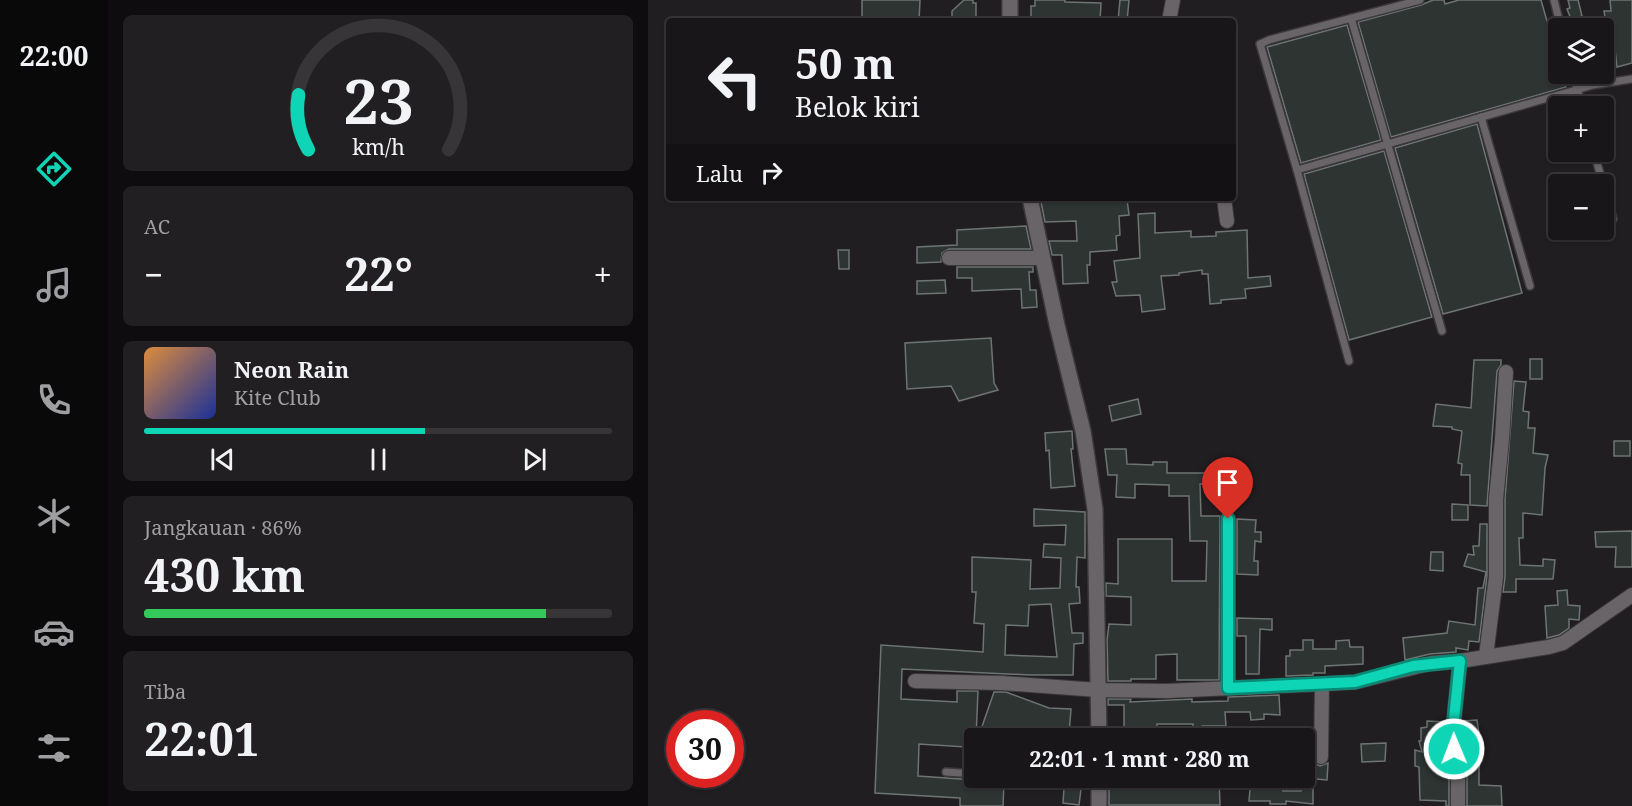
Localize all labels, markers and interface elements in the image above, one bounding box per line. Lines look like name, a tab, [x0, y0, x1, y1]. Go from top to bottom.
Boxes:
map controls	[1548, 18, 1614, 240]
button: layers	[1548, 18, 1614, 84]
text: 50 m	[795, 34, 895, 91]
text: 22:00	[19, 37, 89, 74]
icon: left	[696, 42, 774, 120]
text: 23	[343, 57, 413, 142]
text: Belok kiri	[795, 88, 920, 125]
button: +	[1548, 96, 1614, 162]
text: km/h	[352, 132, 405, 161]
icon: directions	[33, 148, 75, 190]
icon: right	[755, 156, 788, 189]
text: Lalu	[696, 158, 743, 188]
button: −	[1548, 174, 1614, 240]
text: AC	[144, 213, 170, 240]
text: 22°	[344, 243, 413, 304]
text: −	[144, 252, 163, 297]
text: +	[594, 252, 612, 297]
icon: music	[33, 264, 75, 306]
text: Neon Rain	[234, 354, 349, 384]
icon: phone	[33, 379, 75, 421]
text: Kite Club	[234, 384, 321, 411]
icon: previous	[206, 443, 239, 476]
icon: pause	[362, 443, 395, 476]
icon: next	[518, 443, 551, 476]
pin	[1202, 457, 1253, 519]
icon: arrive	[1211, 466, 1244, 499]
icon: climate	[33, 495, 75, 537]
text: Jangkauan · 86%	[144, 514, 302, 541]
text: 430 km	[144, 544, 305, 605]
icon: car	[33, 611, 75, 653]
text: Tiba	[144, 678, 186, 705]
text: 22:01	[144, 708, 259, 769]
speed limit sign: 30	[666, 710, 744, 788]
position arrow	[1422, 717, 1486, 781]
icon: filters	[33, 727, 75, 769]
text: 22:01 · 1 mnt · 280 m	[1029, 743, 1250, 773]

